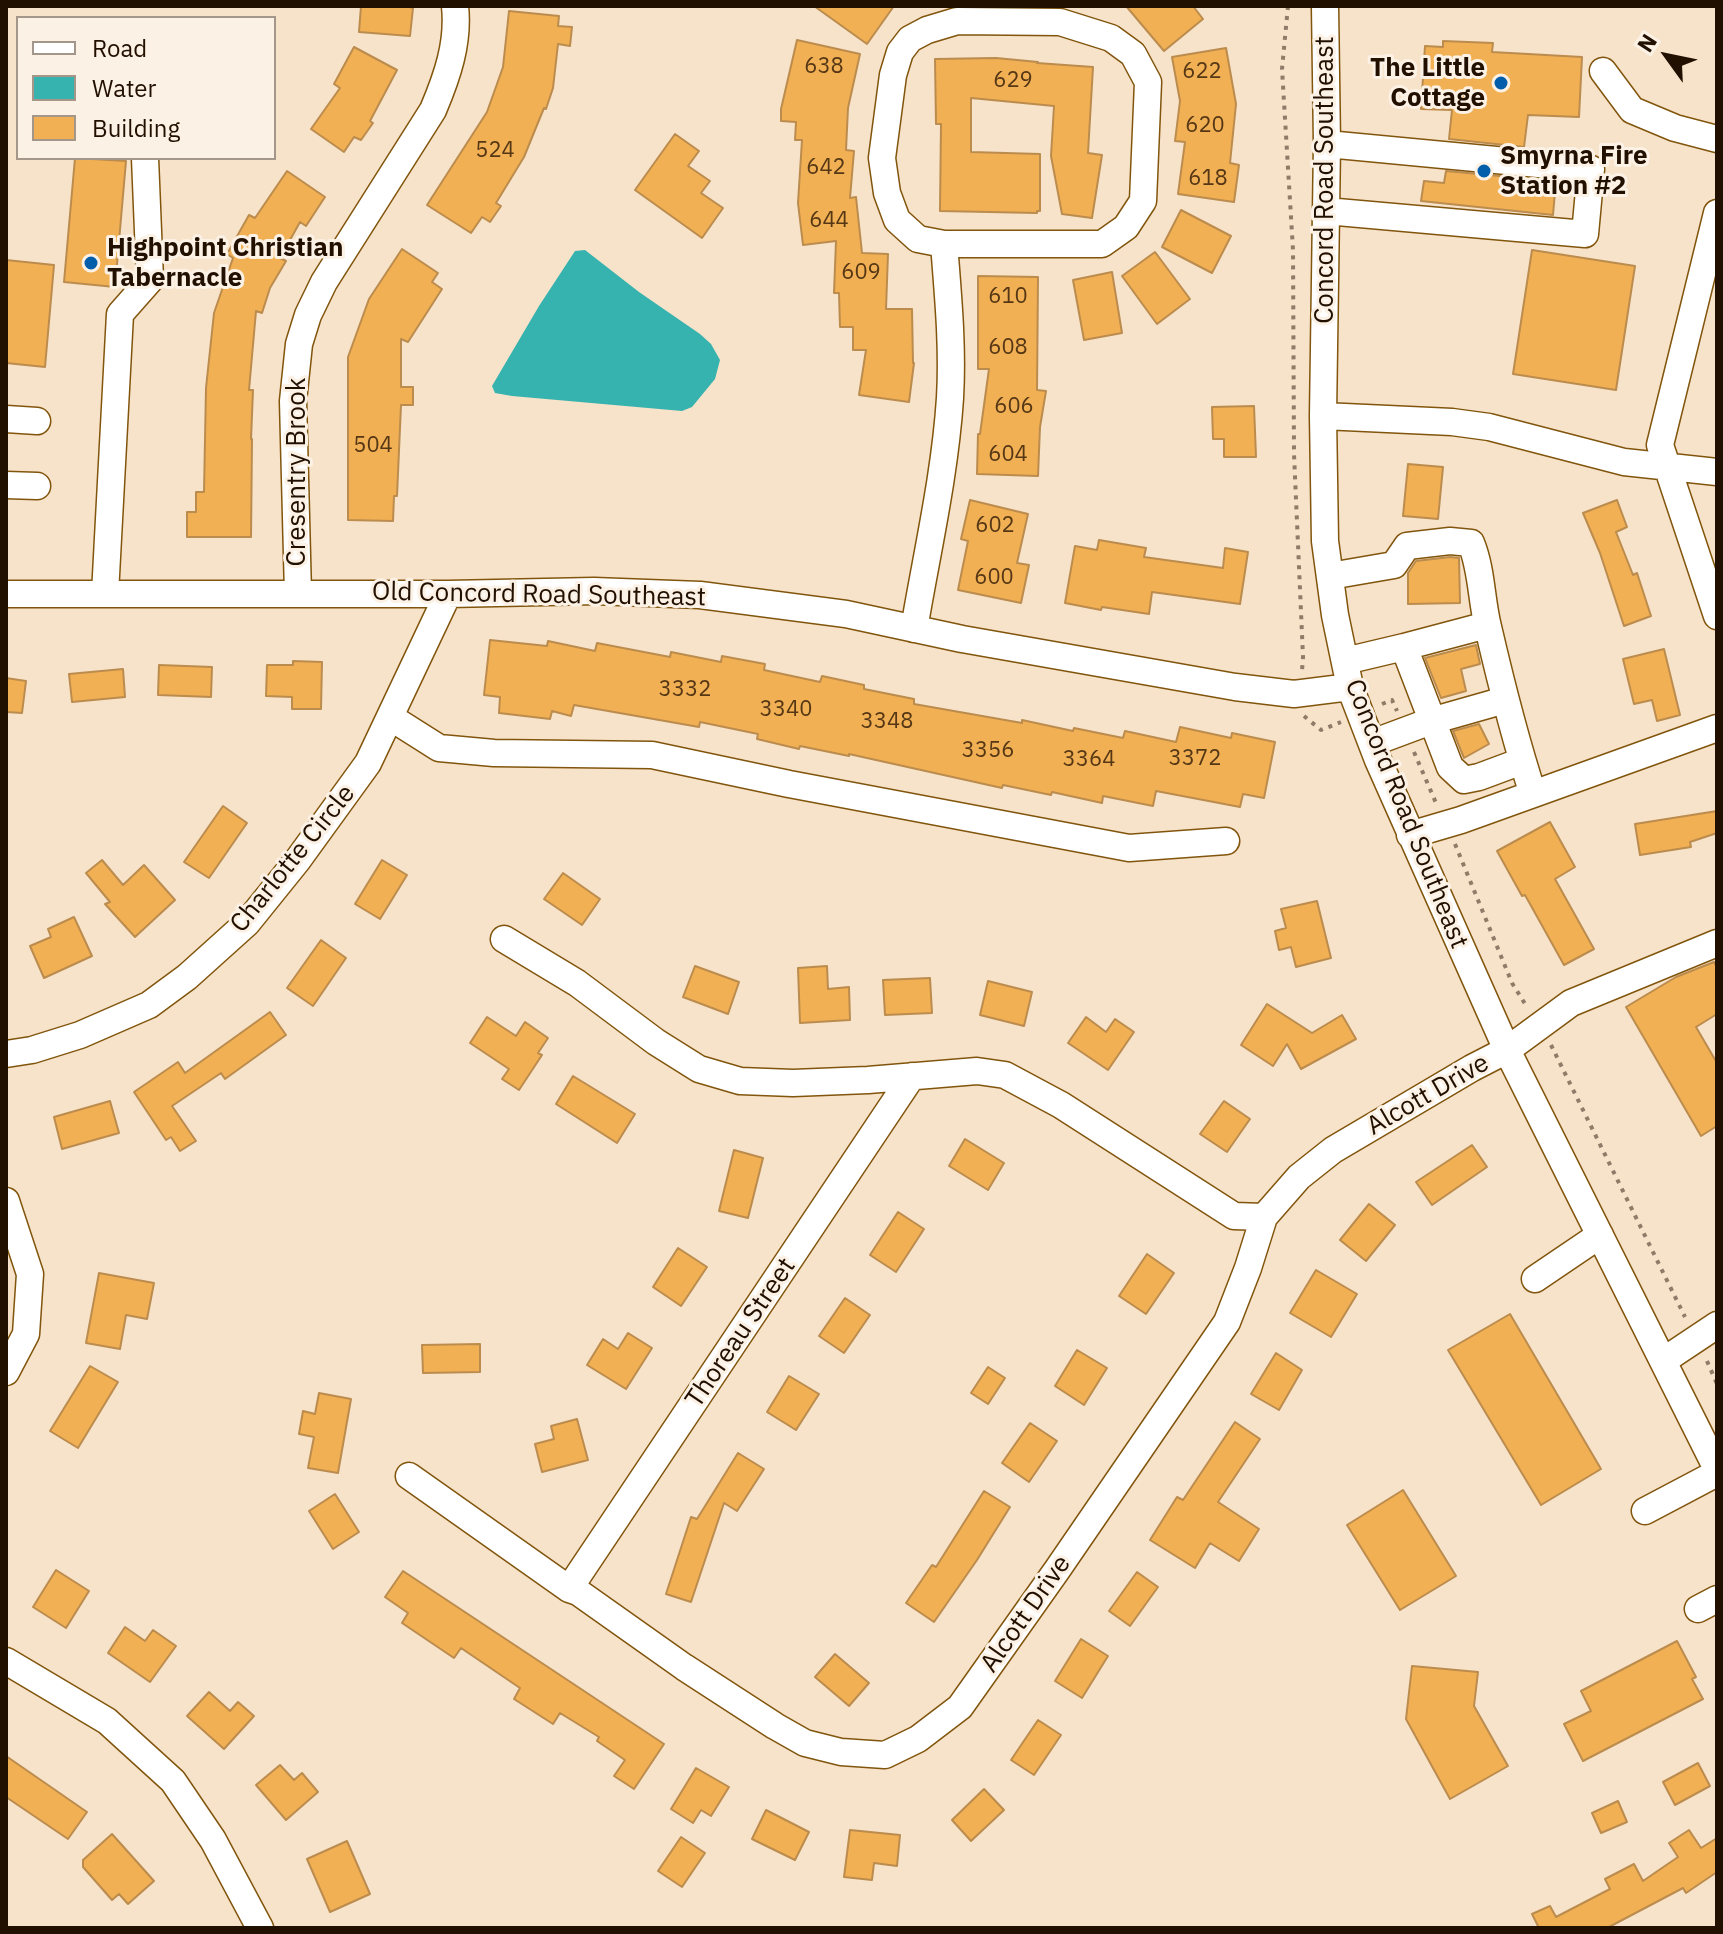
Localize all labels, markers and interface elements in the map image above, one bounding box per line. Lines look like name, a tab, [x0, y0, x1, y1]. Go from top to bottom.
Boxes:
legend	[16, 16, 276, 160]
north arrow	[1627, 16, 1707, 96]
text: N	[1630, 28, 1663, 57]
text: Road	[92, 32, 147, 64]
street label: Concord Road Southeast	[1309, 36, 1341, 324]
place label: The Little Cottage	[1370, 52, 1485, 114]
house number: 638	[804, 54, 844, 80]
house number: 622	[1182, 59, 1222, 85]
house number: 629	[993, 68, 1033, 94]
text: Water	[92, 72, 156, 104]
marker: The Little Cottage	[1492, 74, 1510, 92]
text: Building	[92, 112, 180, 144]
house number: 620	[1185, 113, 1225, 139]
house number: 524	[475, 138, 515, 164]
place label: Smyrna Fire Station #2	[1500, 140, 1648, 202]
house number: 642	[806, 155, 846, 181]
marker: Smyrna Fire Station #2	[1475, 162, 1493, 180]
house number: 618	[1188, 166, 1228, 192]
house number: 644	[809, 208, 849, 234]
place label: Highpoint Christian Tabernacle	[107, 232, 344, 294]
marker: Highpoint Christian Tabernacle	[82, 254, 100, 272]
house number: 609	[841, 260, 881, 286]
house number: 610	[988, 284, 1028, 310]
house number: 608	[988, 335, 1028, 361]
street label: Cresentry Brook	[281, 378, 313, 566]
house number: 606	[994, 394, 1034, 420]
house number: 504	[353, 433, 393, 459]
house number: 604	[988, 442, 1028, 468]
house number: 602	[975, 513, 1015, 539]
house number: 600	[974, 565, 1014, 591]
street label: Old Concord Road Southeast	[372, 576, 706, 614]
street label: Concord Road Southeast	[1338, 675, 1474, 953]
house number: 3332	[659, 677, 711, 703]
house number: 3340	[760, 697, 812, 723]
house number: 3348	[861, 709, 913, 735]
house number: 3356	[962, 738, 1014, 764]
house number: 3372	[1169, 746, 1221, 772]
house number: 3364	[1063, 747, 1115, 773]
street label: Charlotte Circle	[224, 779, 362, 939]
street label: Alcott Drive	[1361, 1048, 1495, 1142]
street label: Thoreau Street	[679, 1252, 803, 1414]
street label: Alcott Drive	[974, 1549, 1078, 1679]

